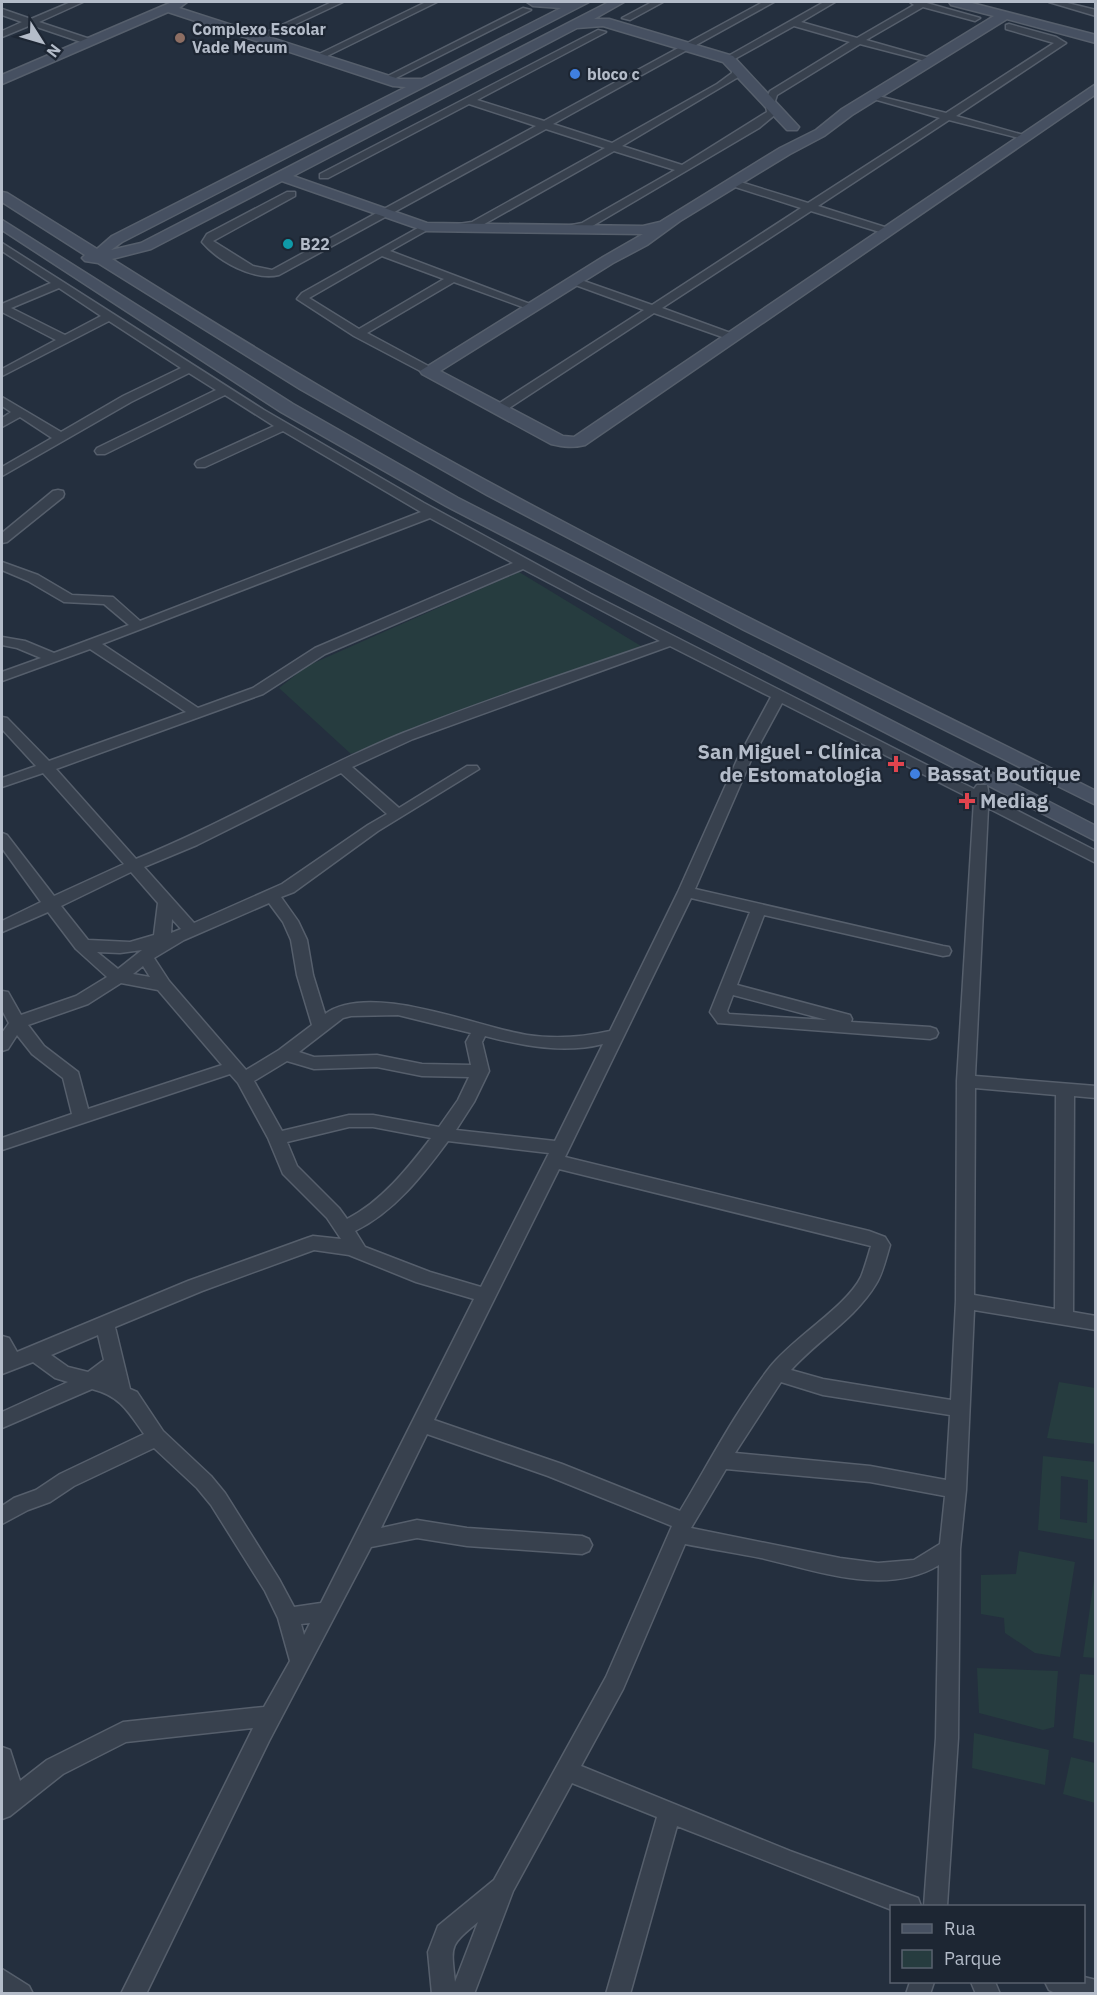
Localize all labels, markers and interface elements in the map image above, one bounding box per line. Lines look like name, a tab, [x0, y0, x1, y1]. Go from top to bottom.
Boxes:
north arrow	[12, 12, 72, 72]
place label: Complexo Escolar Vade Mecum	[192, 19, 327, 57]
marker: Complexo Escolar Vade Mecum	[173, 31, 187, 45]
text: N	[43, 40, 65, 62]
place label: bloco c	[587, 64, 640, 84]
marker: bloco c	[568, 67, 582, 81]
place label: B22	[300, 234, 330, 254]
marker: B22	[281, 237, 295, 251]
place label: San Miguel - Clínica de Estomatologia	[698, 738, 882, 788]
marker: San Miguel - Clínica de Estomatologia	[887, 755, 905, 773]
place label: Bassat Boutique	[927, 760, 1081, 787]
marker: Bassat Boutique	[908, 767, 922, 781]
place label: Mediag	[980, 787, 1049, 814]
marker: Mediag	[958, 792, 976, 810]
legend	[890, 1905, 1085, 1983]
text: Rua	[944, 1917, 976, 1940]
text: Parque	[944, 1947, 1002, 1970]

